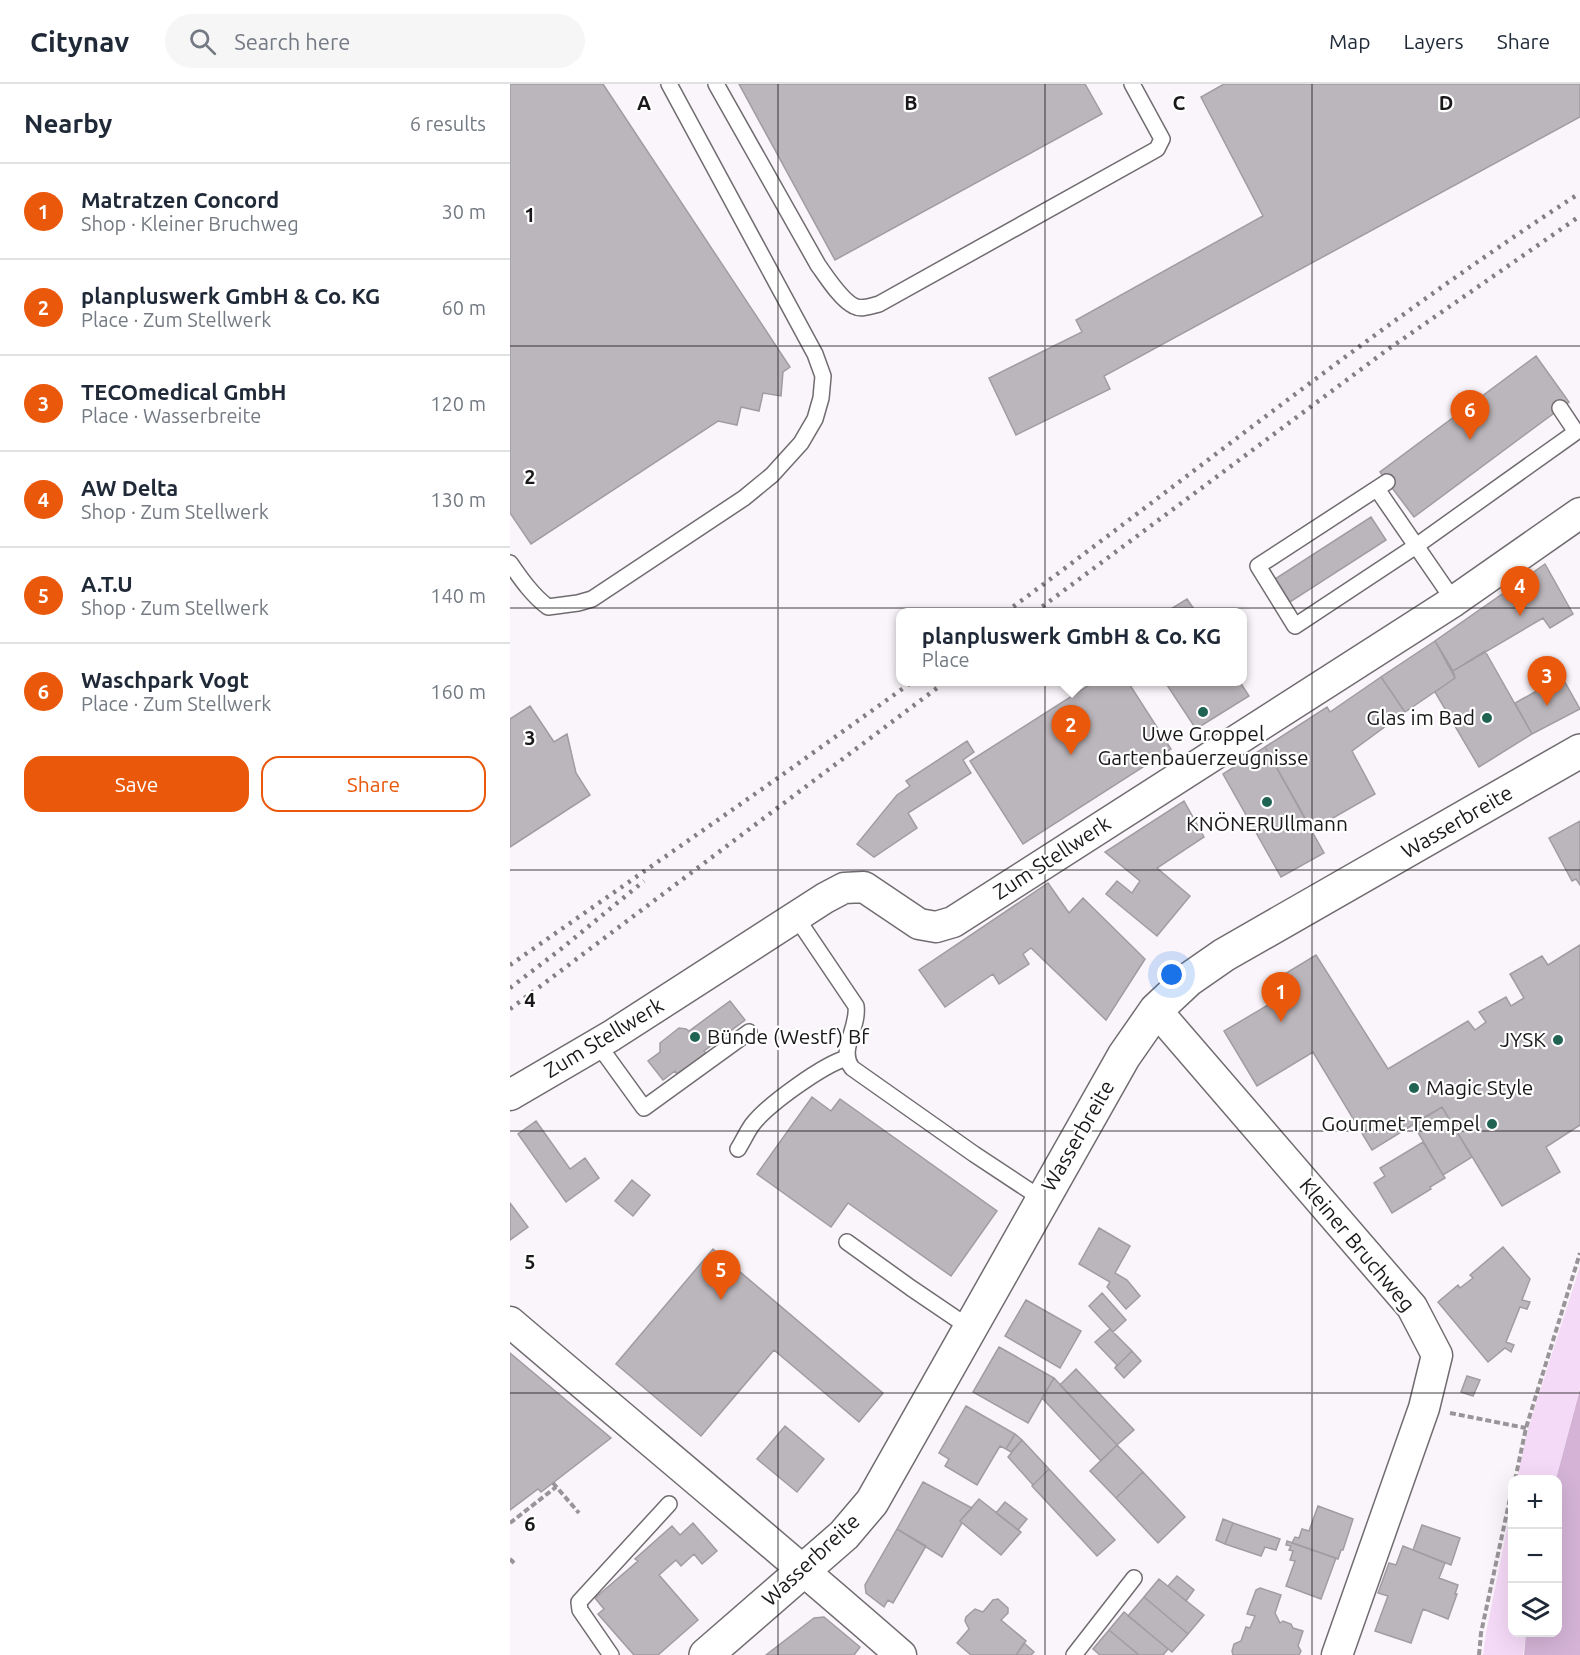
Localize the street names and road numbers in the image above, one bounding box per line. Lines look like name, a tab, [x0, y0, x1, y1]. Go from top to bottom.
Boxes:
street label: Wasserbreite	[1397, 780, 1516, 863]
street label: Zum Stellwerk	[988, 810, 1115, 904]
street label: Zum Stellwerk	[539, 992, 668, 1082]
street label: Wasserbreite	[1036, 1076, 1119, 1195]
street label: Kleiner Bruchweg	[1295, 1173, 1420, 1316]
street label: Wasserbreite	[757, 1508, 864, 1610]

